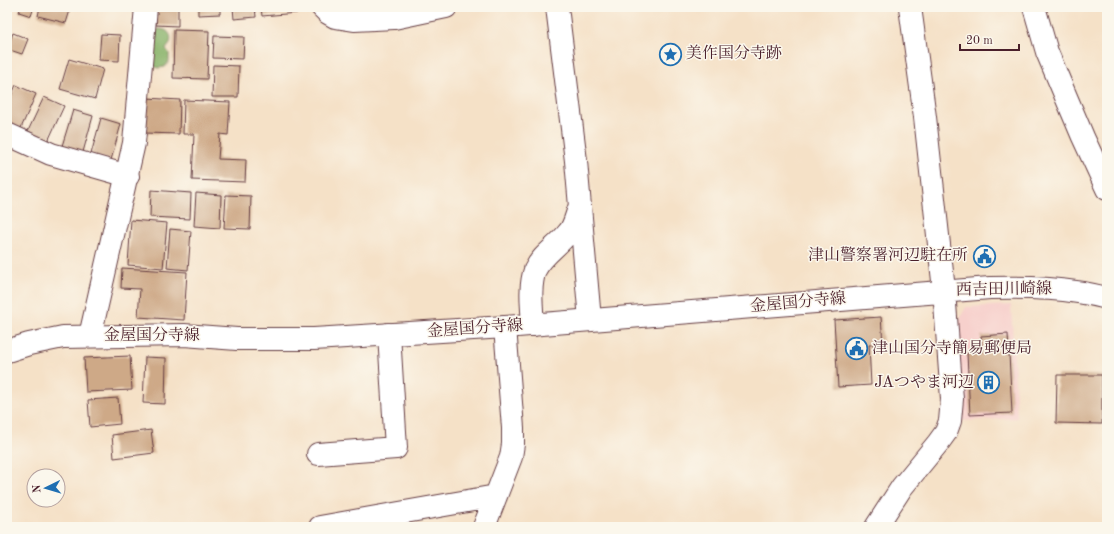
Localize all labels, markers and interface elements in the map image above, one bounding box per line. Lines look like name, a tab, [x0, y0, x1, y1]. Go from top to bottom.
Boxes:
scale bar	[960, 26, 1019, 52]
text: 20 m	[966, 35, 993, 47]
place icon: 美作国分寺跡	[658, 41, 684, 67]
place label: 美作国分寺跡	[686, 44, 782, 62]
public building icon: 津山警察署河辺駐在所	[971, 243, 997, 269]
place label: 津山警察署河辺駐在所	[808, 246, 968, 264]
street label: 西吉田川崎線	[956, 279, 1052, 299]
street label: 金屋国分寺線	[749, 289, 847, 315]
street label: 金屋国分寺線	[426, 316, 523, 340]
street label: 金屋国分寺線	[104, 326, 200, 344]
public building icon: 津山国分寺簡易郵便局	[843, 336, 869, 362]
place label: 津山国分寺簡易郵便局	[872, 339, 1032, 357]
building icon: JAつやま河辺	[976, 370, 1002, 396]
place label: JAつやま河辺	[874, 373, 974, 391]
north arrow	[26, 468, 66, 508]
text: N	[32, 483, 43, 493]

